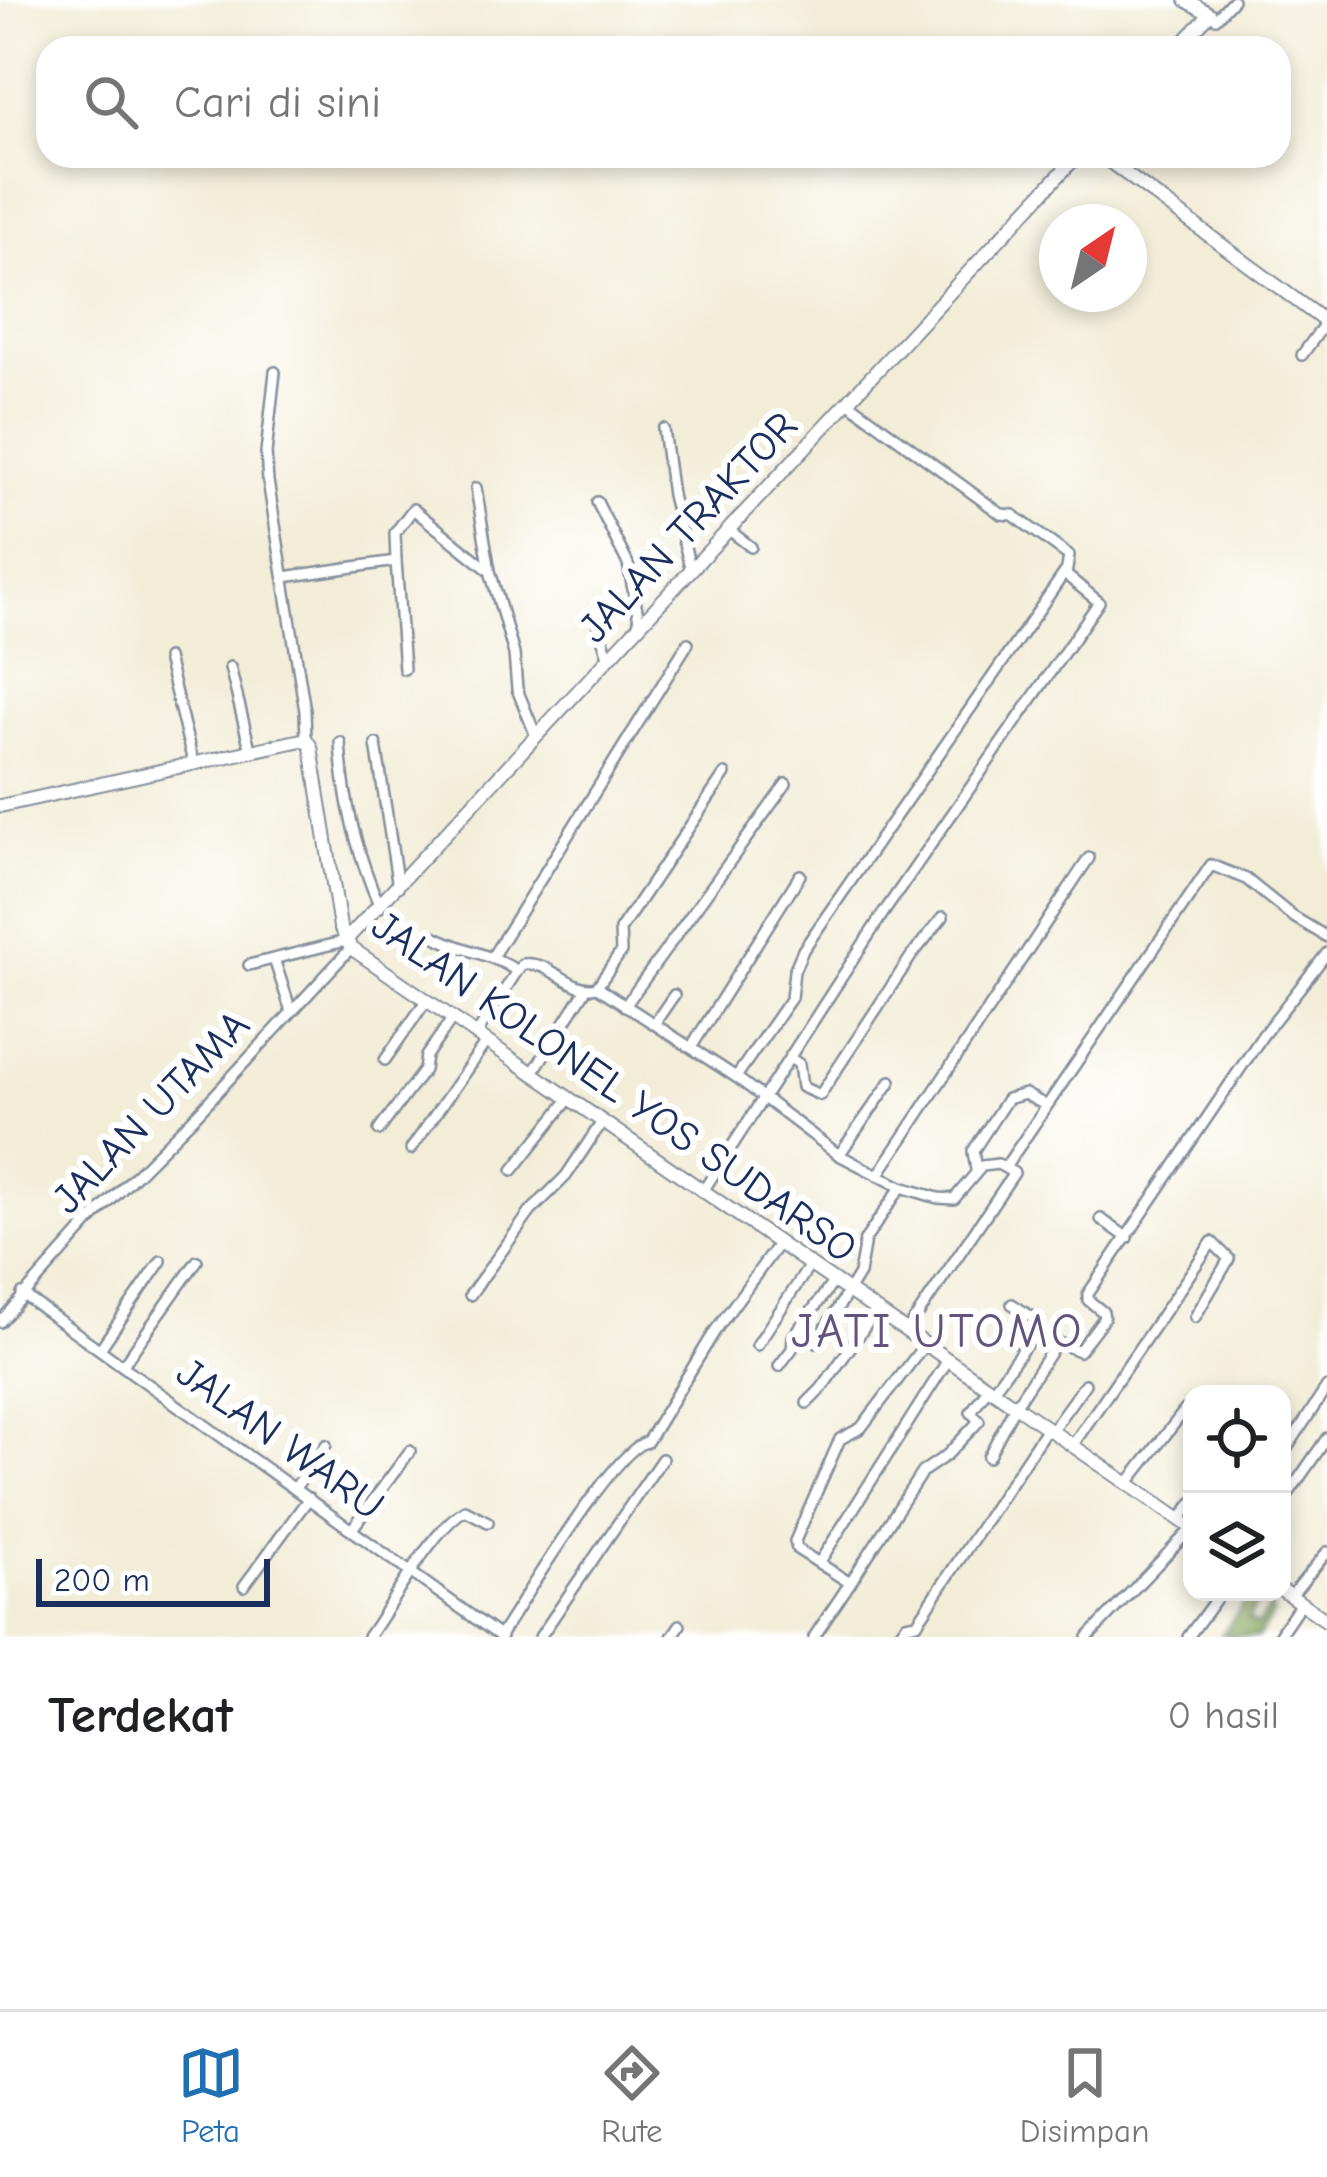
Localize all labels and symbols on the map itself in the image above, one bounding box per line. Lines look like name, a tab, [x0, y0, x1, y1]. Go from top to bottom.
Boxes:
north arrow	[1039, 204, 1147, 312]
street label: JALAN TRAKTOR	[569, 402, 807, 652]
street label: JALAN KOLONEL YOS SUDARSO	[363, 901, 866, 1274]
street label: JALAN UTAMA	[42, 1001, 260, 1223]
district label: JATI UTOMO	[791, 1304, 1085, 1359]
street label: JALAN WARU	[167, 1348, 393, 1531]
scale bar	[36, 1553, 270, 1606]

